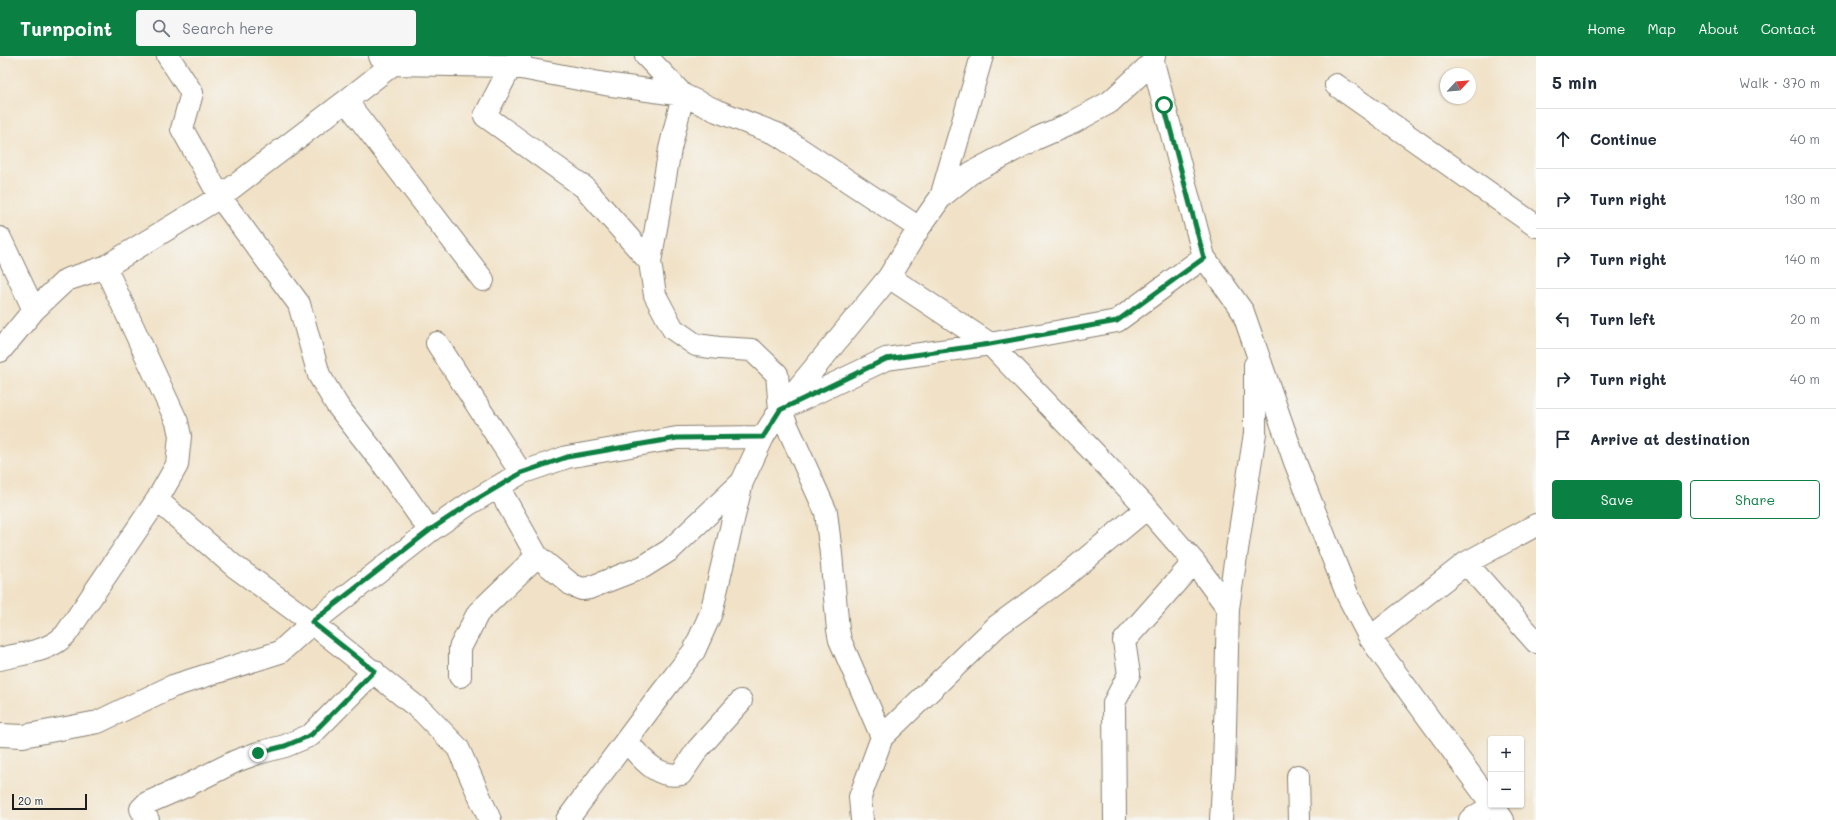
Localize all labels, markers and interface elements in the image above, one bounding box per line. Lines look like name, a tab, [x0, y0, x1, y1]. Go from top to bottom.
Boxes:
search box	[136, 10, 416, 46]
text: Turnpoint	[20, 16, 112, 41]
icon: search	[150, 17, 172, 39]
text: Search here	[182, 18, 273, 38]
text: Home	[1587, 19, 1625, 38]
text: Map	[1647, 19, 1676, 38]
text: About	[1698, 19, 1739, 38]
text: Contact	[1761, 19, 1816, 38]
north arrow	[1440, 68, 1476, 104]
text: 5 min	[1552, 71, 1597, 93]
text: Walk · 370 m	[1739, 74, 1820, 91]
route start	[1155, 96, 1173, 114]
icon: ahead	[1552, 128, 1574, 150]
text: Continue	[1590, 129, 1657, 149]
text: 40 m	[1790, 130, 1820, 147]
icon: right	[1552, 188, 1574, 210]
text: Turn right	[1590, 189, 1667, 209]
text: 130 m	[1784, 190, 1820, 207]
icon: right	[1552, 248, 1574, 270]
text: Turn right	[1590, 249, 1667, 269]
text: 140 m	[1784, 250, 1820, 267]
icon: left	[1552, 308, 1574, 330]
text: Turn left	[1590, 309, 1655, 329]
text: 20 m	[1790, 310, 1820, 327]
icon: right	[1552, 368, 1574, 390]
text: Turn right	[1590, 369, 1667, 389]
text: 40 m	[1790, 370, 1820, 387]
icon: arrive	[1552, 428, 1574, 450]
text: Arrive at destination	[1590, 429, 1750, 449]
button: Save	[1552, 480, 1682, 519]
button: Share	[1690, 480, 1820, 519]
map controls	[1488, 736, 1524, 808]
button: +	[1488, 736, 1524, 772]
route end	[249, 744, 267, 762]
button: −	[1488, 772, 1524, 808]
scale bar	[12, 792, 87, 811]
text: 20 m	[18, 793, 43, 808]

